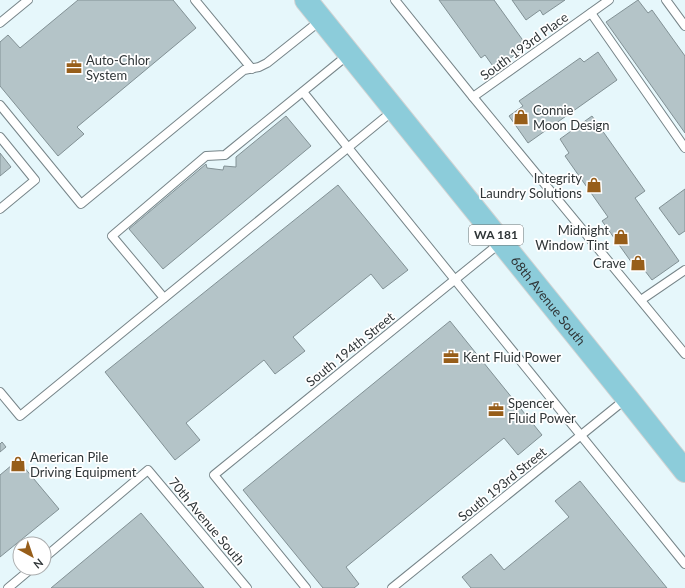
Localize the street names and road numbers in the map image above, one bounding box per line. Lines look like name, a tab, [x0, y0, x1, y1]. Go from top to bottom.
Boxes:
street label: South 193rd Place	[477, 9, 571, 83]
road number: WA 181	[469, 225, 523, 245]
street label: 68th Avenue South	[508, 253, 589, 348]
street label: South 194th Street	[303, 308, 398, 390]
street label: South 193rd Street	[455, 443, 550, 524]
street label: 70th Avenue South	[166, 474, 248, 568]

